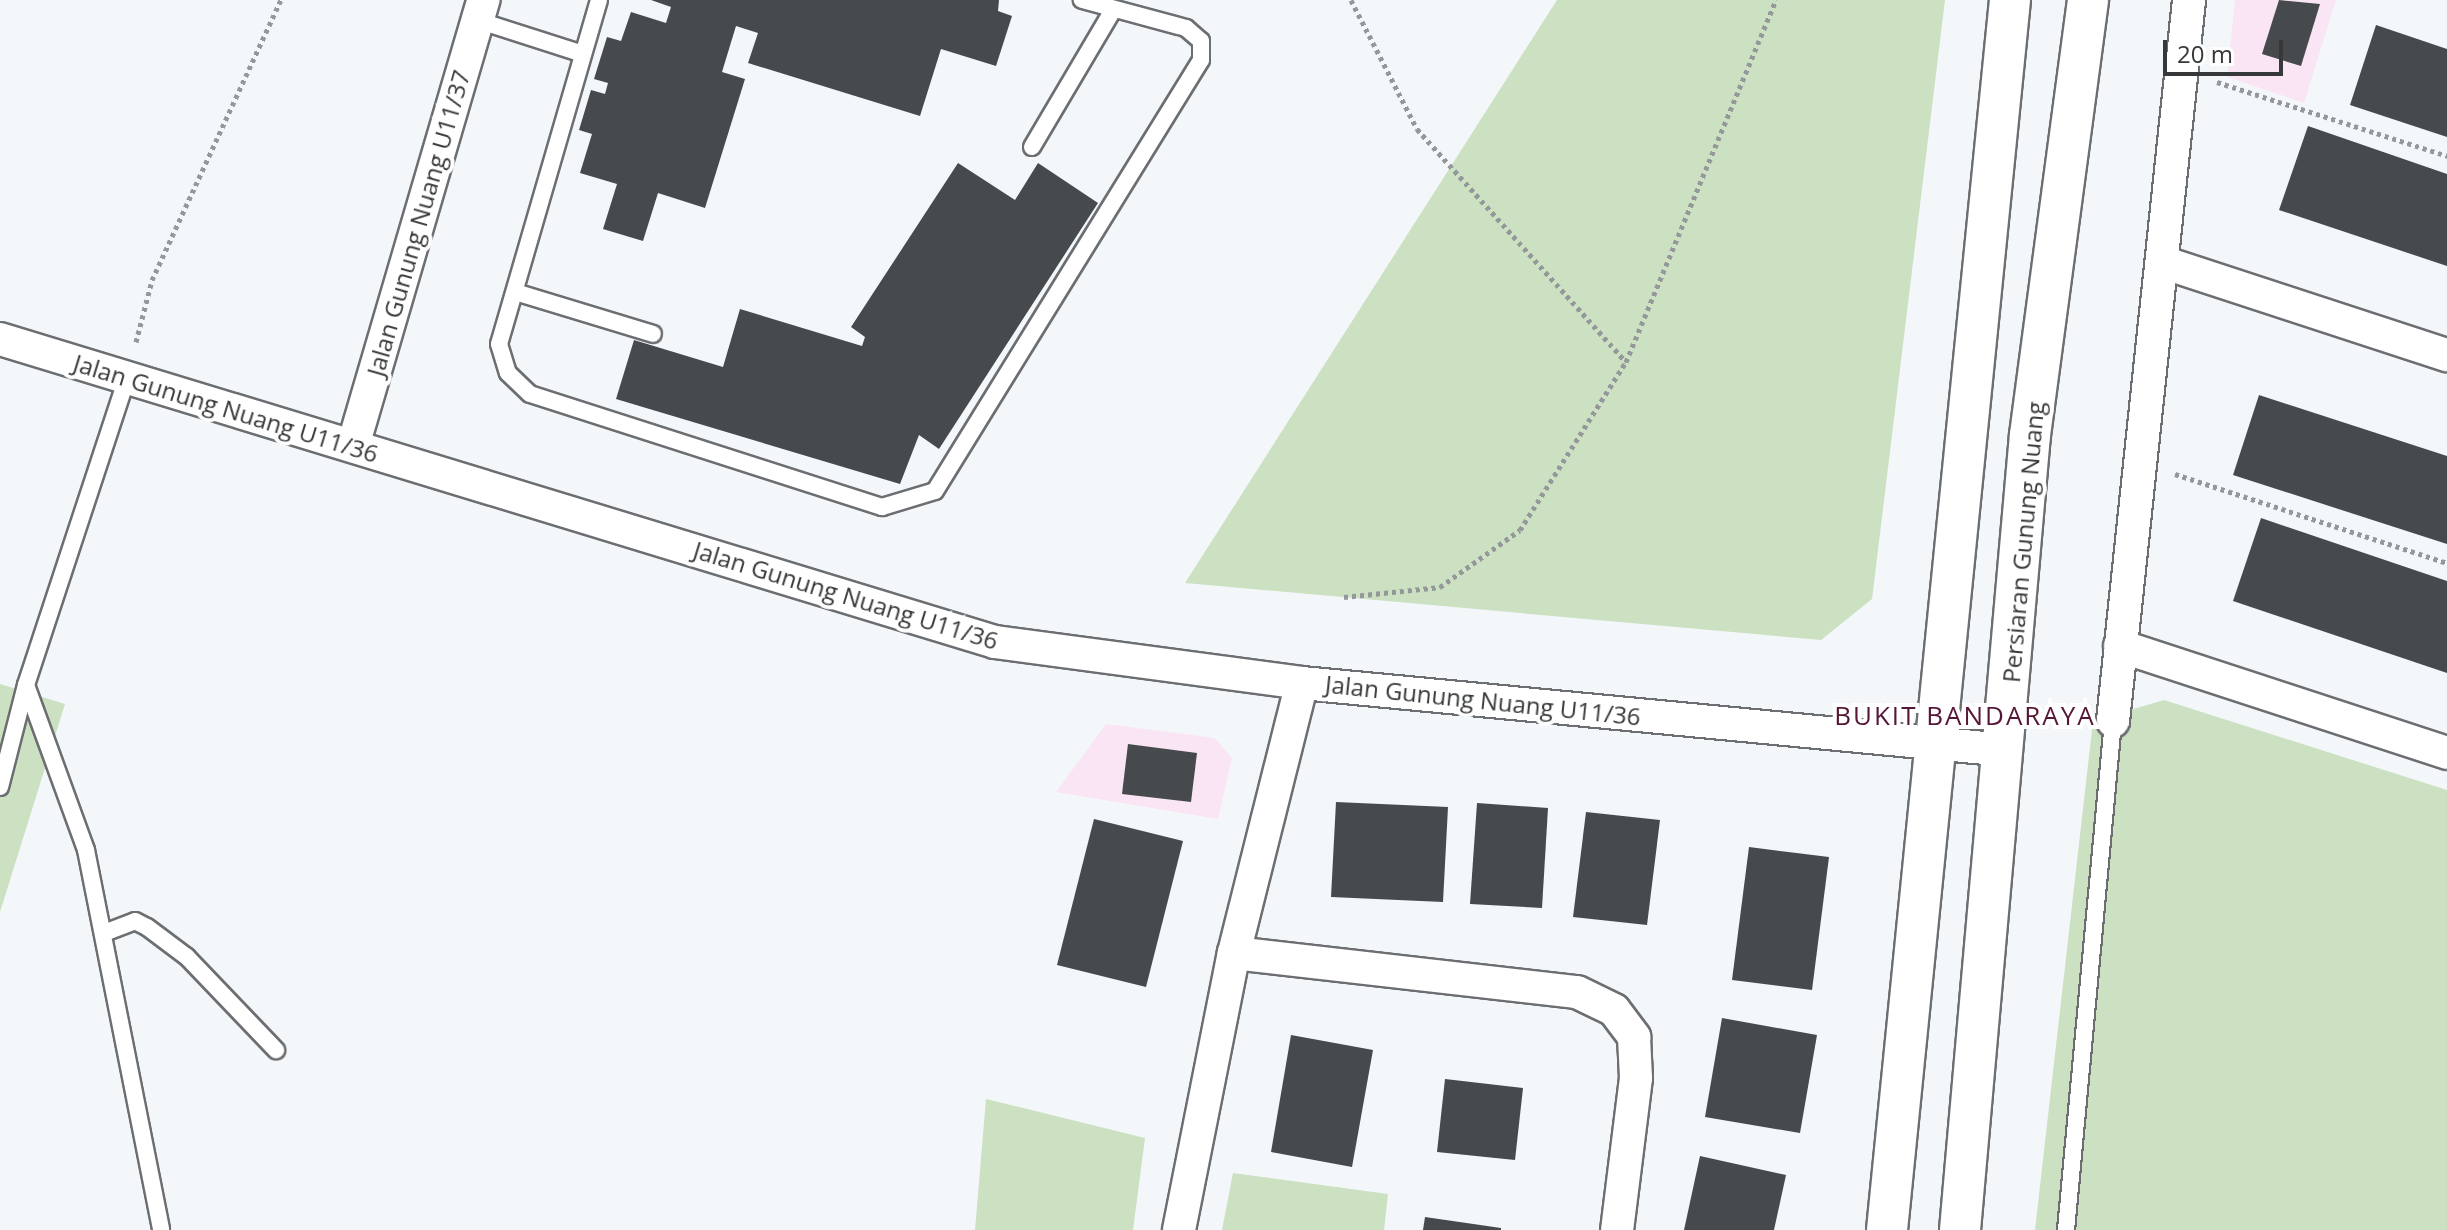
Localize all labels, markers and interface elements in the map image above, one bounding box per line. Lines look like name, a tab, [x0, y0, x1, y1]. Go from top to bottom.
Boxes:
scale bar	[2167, 24, 2287, 74]
text: 20 m	[2177, 37, 2233, 70]
street label: Jalan Gunung Nuang U11/37	[360, 67, 476, 379]
street label: Jalan Gunung Nuang U11/36	[70, 348, 382, 468]
street label: Persiaran Gunung Nuang	[1996, 400, 2050, 684]
street label: Jalan Gunung Nuang U11/36	[690, 535, 1002, 655]
street label: Jalan Gunung Nuang U11/36	[1324, 669, 1642, 731]
district label: BUKIT BANDARAYA	[1834, 700, 2096, 732]

